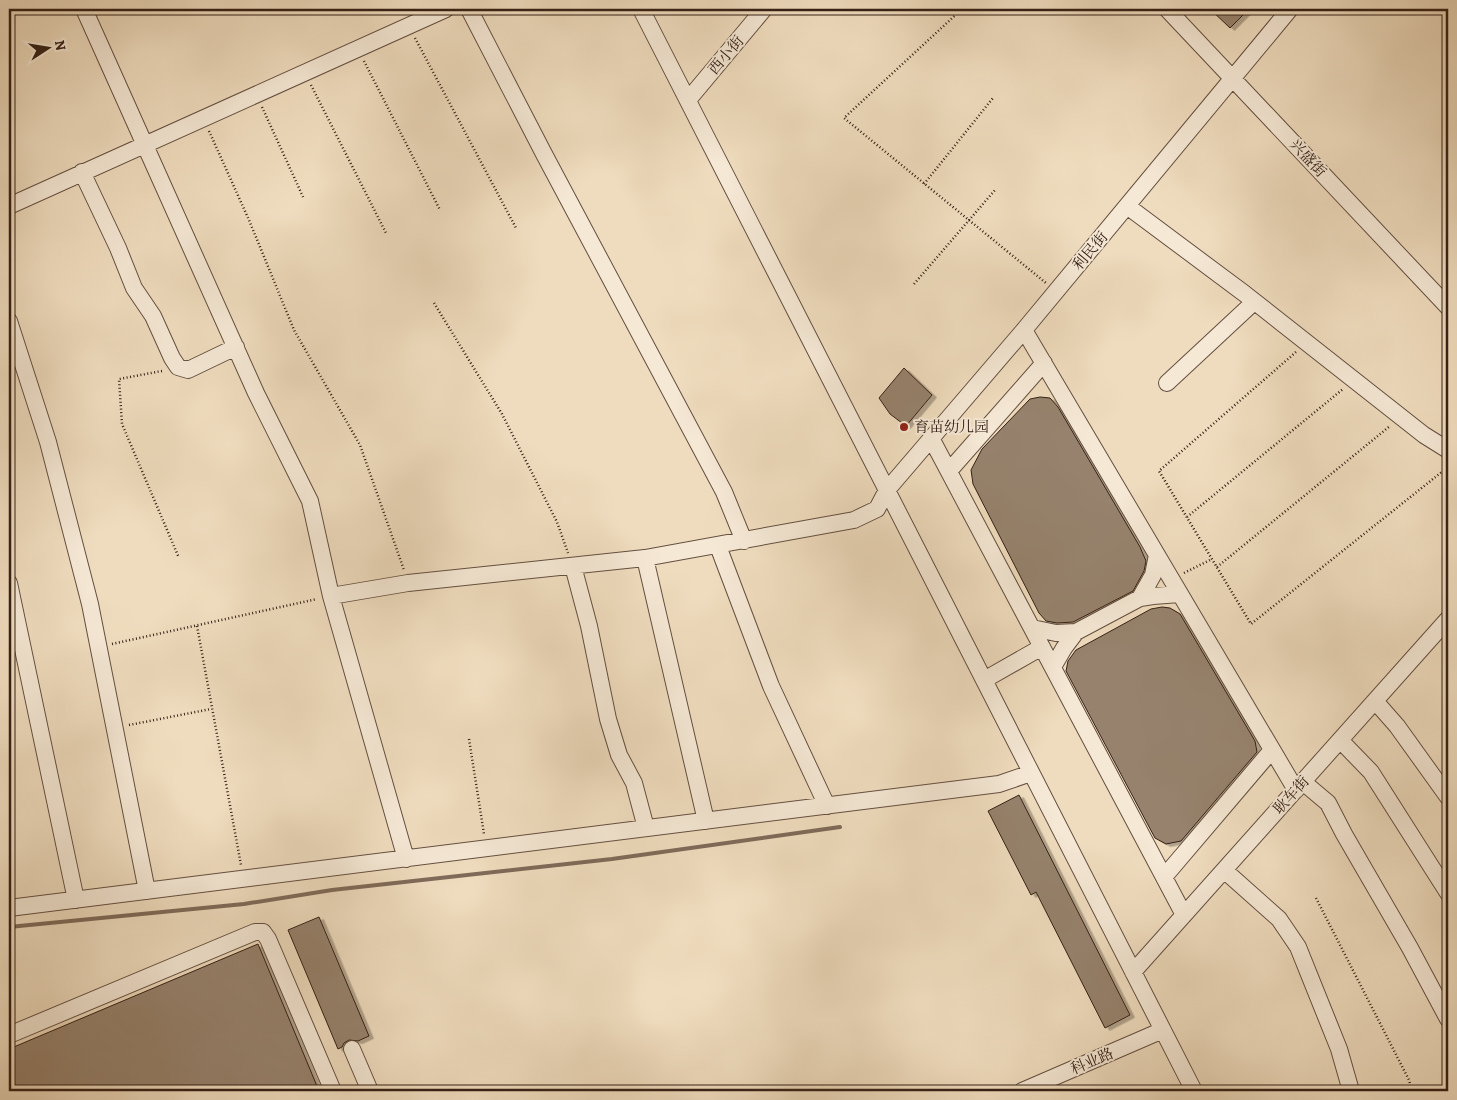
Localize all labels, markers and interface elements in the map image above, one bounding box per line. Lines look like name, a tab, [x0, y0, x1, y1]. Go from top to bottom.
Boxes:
north arrow	[22, 22, 72, 72]
street label: 西小街	[704, 31, 748, 79]
text: N	[50, 38, 71, 52]
street label: 兴盛街	[1285, 135, 1331, 181]
street label: 利民街	[1068, 227, 1112, 275]
place label: 育苗幼儿园	[914, 417, 989, 437]
marker: 育苗幼儿园	[898, 421, 910, 433]
street label: 耿车街	[1269, 772, 1313, 818]
street label: 科业路	[1067, 1043, 1117, 1079]

